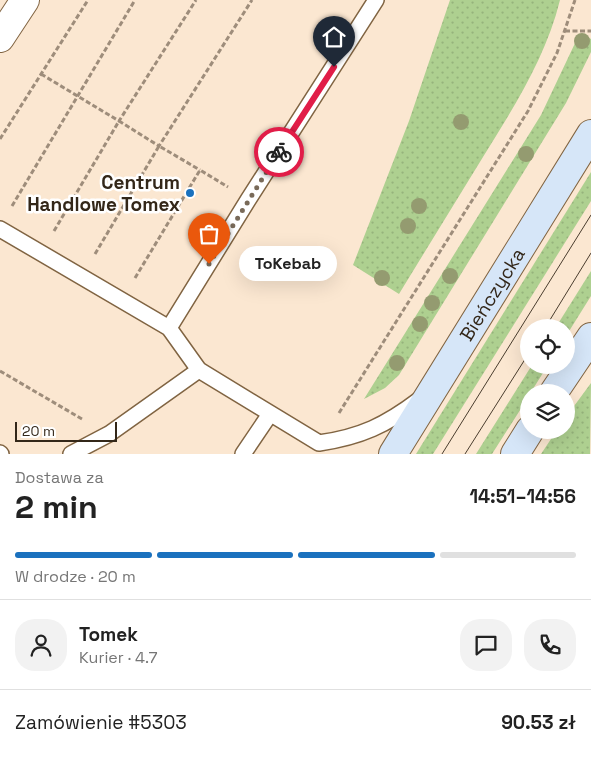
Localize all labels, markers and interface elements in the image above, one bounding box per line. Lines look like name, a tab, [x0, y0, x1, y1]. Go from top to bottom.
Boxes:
pin	[313, 16, 355, 67]
icon: home	[320, 23, 348, 51]
courier	[254, 127, 304, 177]
icon: bike	[265, 138, 293, 166]
place label: Centrum Handlowe Tomex	[27, 170, 180, 217]
marker: Centrum Handlowe Tomex	[184, 187, 196, 199]
pin	[188, 213, 230, 264]
icon: bag	[195, 220, 223, 248]
street label: Bieńczycka	[454, 243, 530, 345]
callout: ToKebab	[239, 246, 336, 282]
text: ToKebab	[255, 253, 321, 274]
map controls	[520, 319, 575, 439]
button: locate	[520, 319, 575, 374]
button: layers	[520, 384, 575, 439]
scale bar	[15, 419, 118, 442]
text: 20 m	[22, 422, 55, 440]
text: Dostawa za	[15, 467, 104, 488]
text: 14:51–14:56	[469, 484, 576, 509]
text: 2 min	[15, 487, 98, 527]
text: W drodze · 20 m	[15, 566, 136, 587]
button: person	[15, 619, 67, 671]
button: chat	[460, 619, 512, 671]
button: phone	[524, 619, 576, 671]
text: Tomek	[79, 622, 138, 647]
text: Kurier · 4.7	[79, 647, 158, 668]
text: Zamówienie #5303	[15, 710, 187, 735]
text: 90.53 zł	[501, 710, 576, 735]

